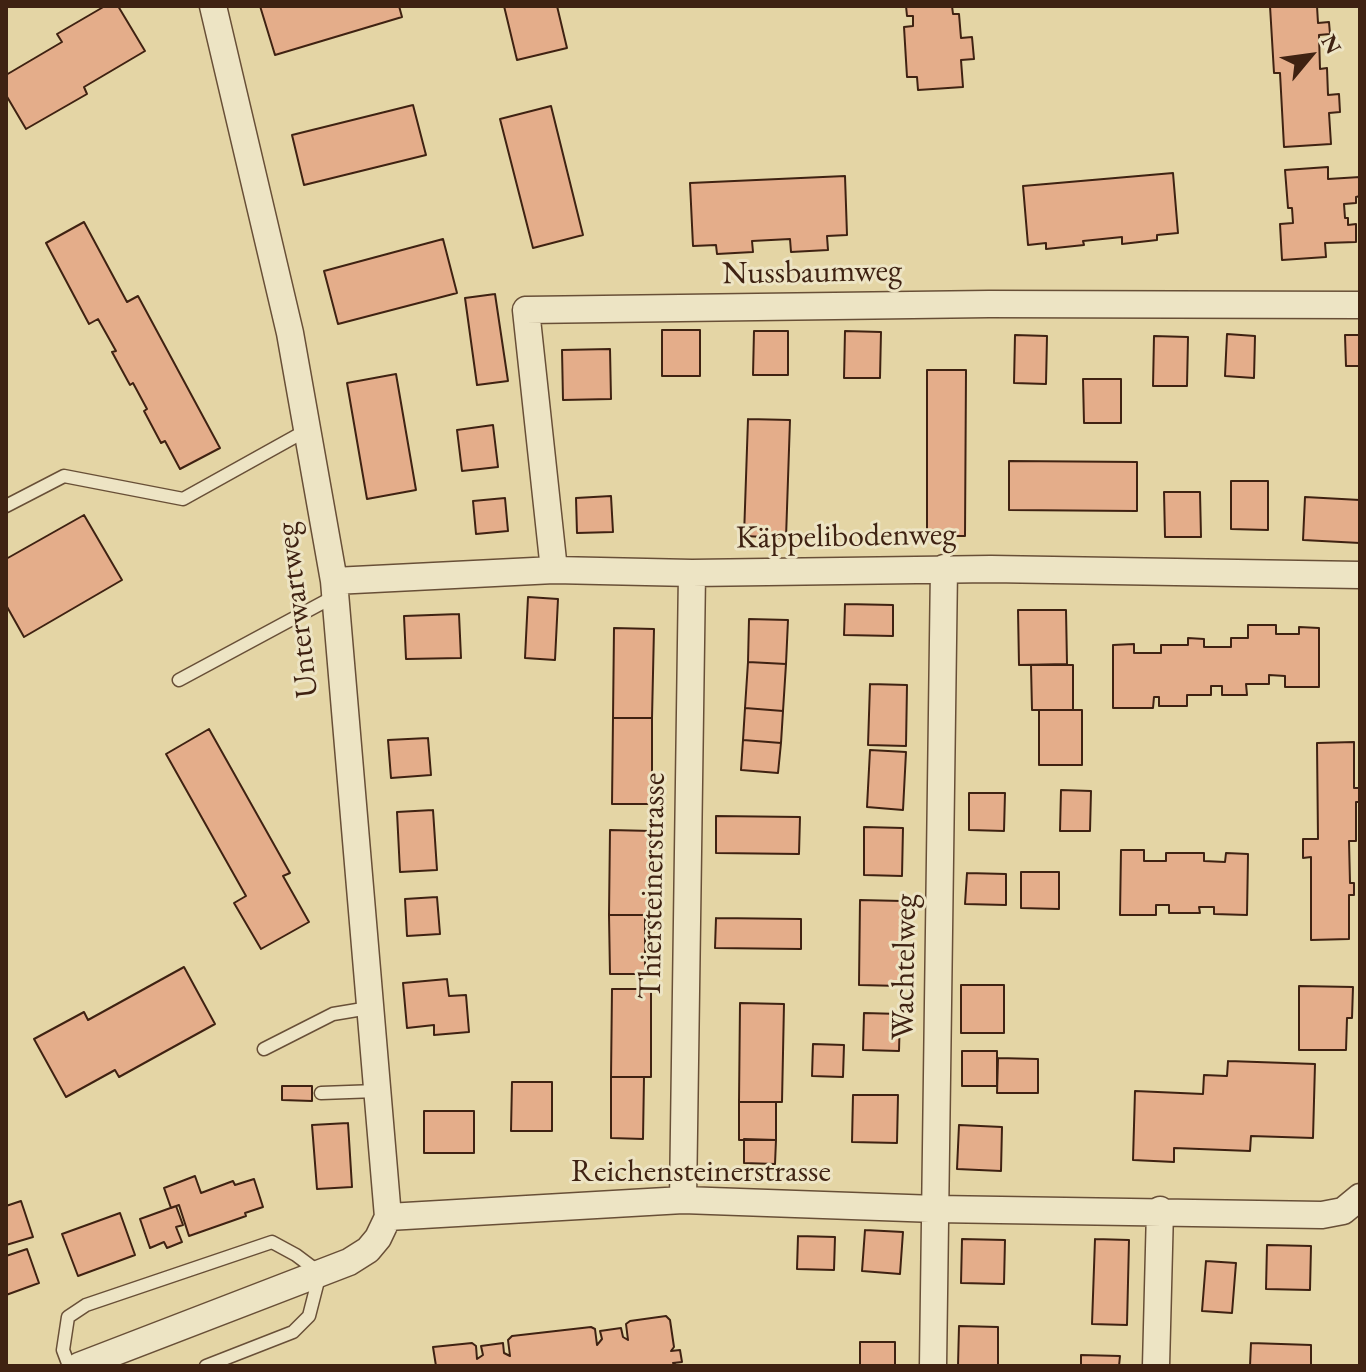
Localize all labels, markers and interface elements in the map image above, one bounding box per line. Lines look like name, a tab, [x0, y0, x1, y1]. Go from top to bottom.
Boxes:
north arrow	[1270, 16, 1350, 96]
text: N	[1314, 29, 1348, 59]
street label: Nussbaumweg	[722, 252, 902, 294]
street label: Käppelibodenweg	[735, 516, 957, 558]
street label: Unterwartweg	[268, 520, 328, 700]
street label: Thiersteinerstrasse	[632, 772, 674, 1000]
street label: Wachtelweg	[885, 894, 925, 1040]
street label: Reichensteinerstrasse	[571, 1153, 831, 1191]

